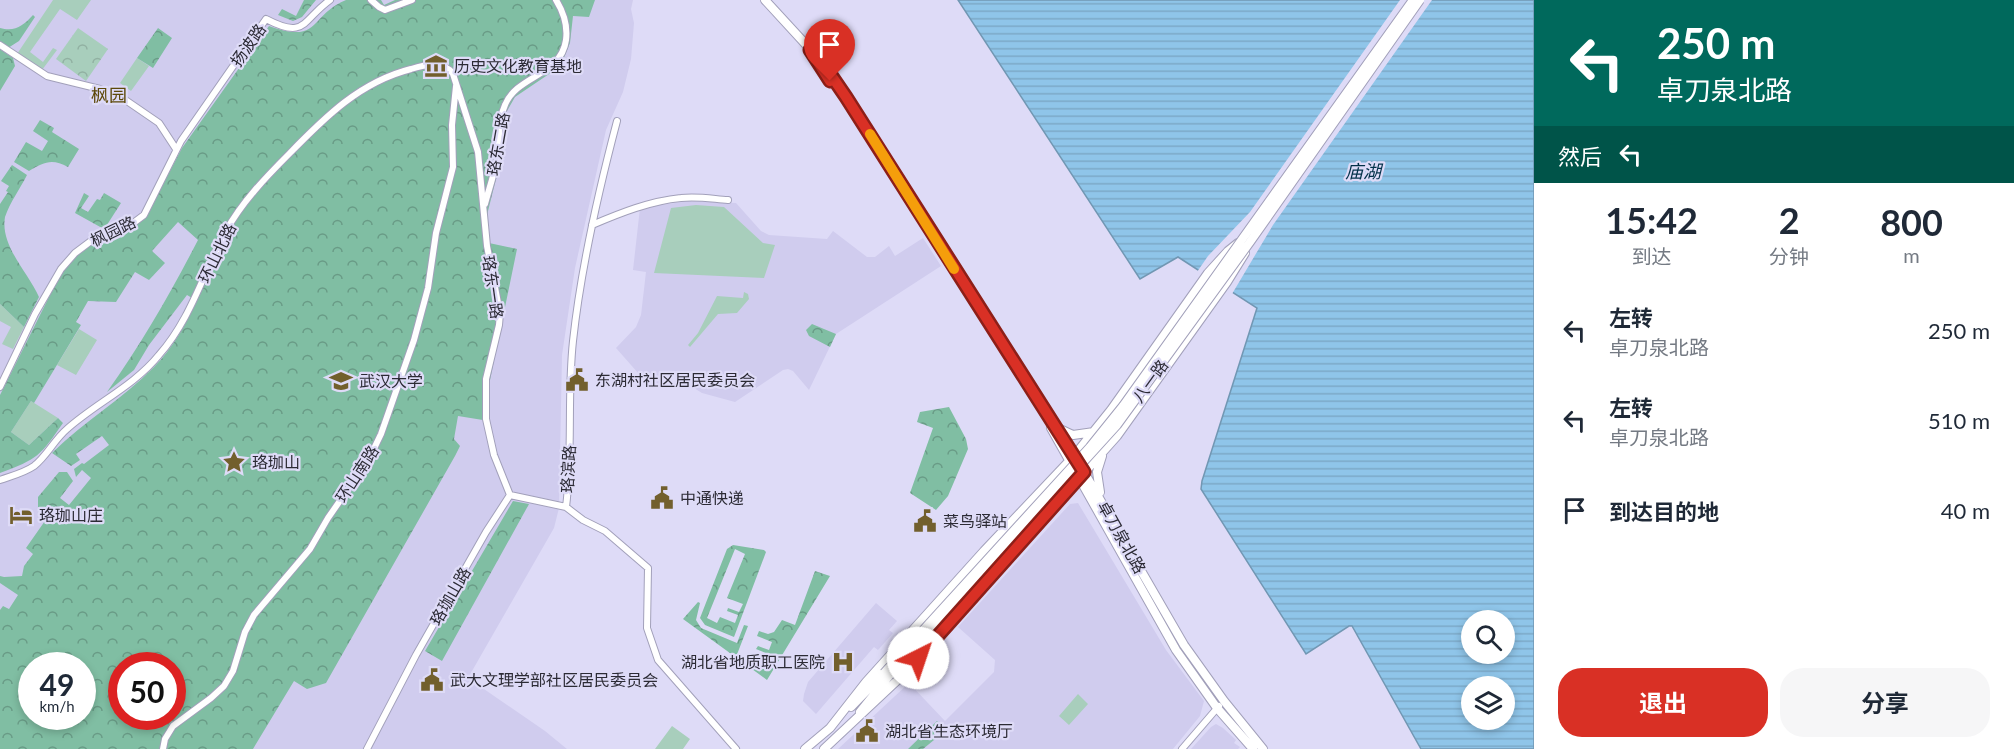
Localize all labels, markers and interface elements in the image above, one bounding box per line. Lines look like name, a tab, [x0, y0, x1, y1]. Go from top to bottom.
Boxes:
text: 250 m	[1657, 18, 1775, 68]
pin	[804, 19, 855, 81]
street label: 扬波路	[226, 20, 269, 70]
icon: left	[1558, 24, 1636, 102]
icon: arrive	[813, 28, 846, 61]
museum icon: 历史文化教育基地	[423, 53, 449, 79]
place label: 历史文化教育基地	[454, 56, 582, 75]
text: 卓刀泉北路	[1657, 73, 1792, 106]
district label: 枫园	[91, 84, 127, 106]
street label: 珞东二路	[483, 111, 512, 177]
icon: left	[1614, 138, 1647, 171]
text: 然后	[1558, 143, 1602, 170]
water label: 庙湖	[1345, 160, 1384, 182]
text: 15:42	[1605, 198, 1698, 242]
text: 2	[1779, 198, 1800, 242]
text: 800	[1880, 200, 1943, 244]
street label: 枫园路	[87, 211, 139, 250]
street label: 环山北路	[194, 220, 239, 286]
text: m	[1903, 243, 1920, 267]
text: 到达	[1632, 244, 1672, 268]
text: 分钟	[1769, 244, 1809, 268]
street label: 珞东一路	[480, 254, 507, 320]
text: 左转	[1609, 304, 1653, 331]
icon: left	[1558, 314, 1591, 347]
text: 250 m	[1928, 317, 1990, 344]
text: 卓刀泉北路	[1609, 335, 1709, 359]
street label: 八一路	[1128, 356, 1171, 406]
public building icon: 东湖村社区居民委员会	[564, 367, 590, 393]
school or university icon: 武汉大学	[328, 368, 354, 394]
place label: 东湖村社区居民委员会	[595, 370, 755, 389]
place label: 武汉大学	[359, 371, 423, 390]
text: 左转	[1609, 394, 1653, 421]
icon: left	[1558, 404, 1591, 437]
text: 510 m	[1928, 407, 1990, 434]
text: 卓刀泉北路	[1609, 425, 1709, 449]
street label: 环山南路	[331, 442, 382, 506]
street label: 珞滨路	[557, 445, 578, 493]
place icon: 珞珈山	[221, 449, 247, 475]
place label: 珞珈山	[252, 452, 300, 471]
public building icon: 中通快递	[649, 485, 675, 511]
place label: 中通快递	[680, 488, 744, 507]
icon: arrive	[1558, 494, 1591, 527]
street label: 卓刀泉北路	[1095, 497, 1150, 576]
text: 40 m	[1941, 497, 1990, 524]
text: 到达目的地	[1609, 498, 1719, 525]
hotel icon: 珞珈山庄	[8, 502, 34, 528]
place label: 珞珈山庄	[39, 505, 103, 524]
public building icon: 菜鸟驿站	[912, 508, 938, 534]
place label: 菜鸟驿站	[943, 511, 1007, 530]
street label: 珞珈山路	[425, 563, 474, 628]
map controls	[1461, 610, 1515, 730]
button: search	[1461, 610, 1515, 664]
position arrow	[886, 626, 950, 690]
hospital icon: 湖北省地质职工医院	[830, 649, 856, 675]
speed limit sign: 50	[108, 652, 186, 730]
place label: 湖北省地质职工医院	[681, 652, 825, 671]
text: 49	[40, 666, 74, 702]
public building icon: 武大文理学部社区居民委员会	[419, 667, 445, 693]
button: 退出	[1558, 668, 1768, 737]
button: 分享	[1780, 668, 1990, 737]
place label: 武大文理学部社区居民委员会	[450, 670, 658, 689]
button: layers	[1461, 676, 1515, 730]
text: km/h	[39, 697, 75, 715]
public building icon: 湖北省生态环境厅	[854, 718, 880, 744]
place label: 湖北省生态环境厅	[885, 721, 1013, 740]

